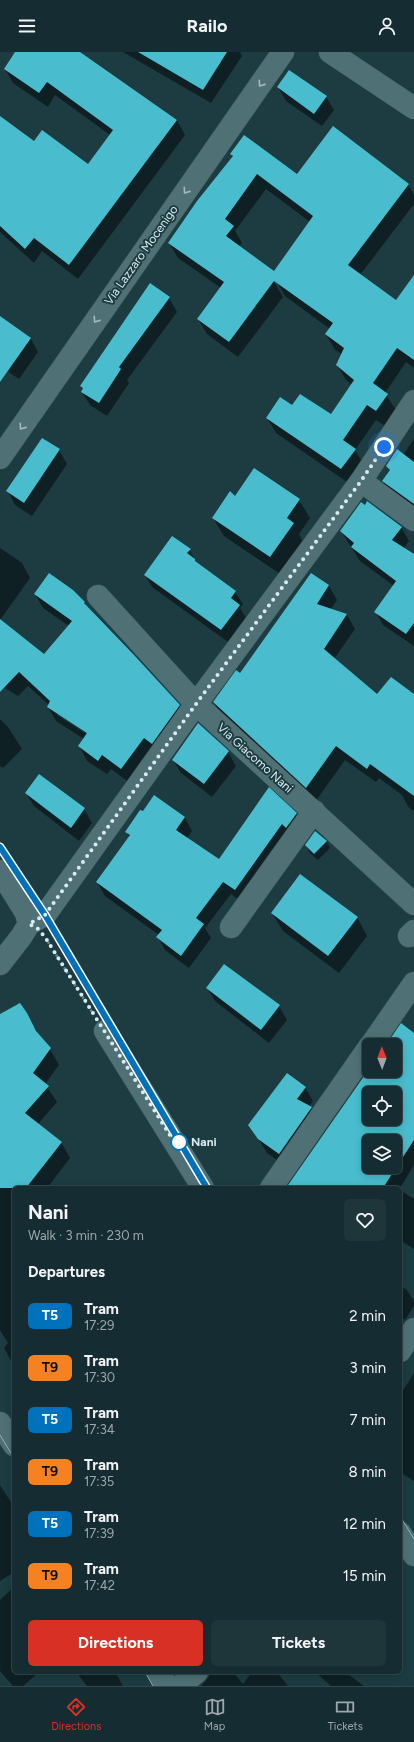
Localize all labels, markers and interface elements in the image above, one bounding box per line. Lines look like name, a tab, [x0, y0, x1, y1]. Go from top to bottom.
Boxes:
icon: menu	[16, 15, 38, 37]
text: Railo	[187, 15, 227, 37]
icon: person	[376, 15, 398, 37]
one-way arrow	[258, 80, 266, 87]
one-way arrow	[184, 186, 191, 193]
street label: Via Lazzaro Mocenigo	[101, 203, 181, 307]
one-way arrow	[94, 316, 101, 323]
one-way arrow	[19, 423, 27, 430]
your location	[374, 437, 394, 457]
street label: Via Giacomo Nani	[214, 720, 296, 796]
north arrow	[362, 1038, 402, 1078]
map controls	[362, 1038, 402, 1174]
button: locate	[362, 1086, 402, 1126]
marker: Nani	[170, 1133, 188, 1151]
button: layers	[362, 1134, 402, 1174]
place label: Nani	[191, 1135, 217, 1149]
button: heart	[344, 1199, 386, 1241]
text: Nani	[28, 1201, 69, 1224]
text: Walk · 3 min · 230 m	[28, 1228, 144, 1243]
text: Departures	[28, 1263, 105, 1281]
text: Tram	[84, 1300, 119, 1318]
text: T5	[42, 1307, 58, 1324]
text: 2 min	[349, 1307, 386, 1325]
text: 17:29	[84, 1318, 114, 1333]
text: Tram	[84, 1352, 119, 1370]
text: T9	[42, 1359, 58, 1376]
text: 3 min	[350, 1359, 386, 1377]
text: 17:30	[84, 1370, 115, 1385]
text: Tram	[84, 1404, 119, 1422]
text: T5	[42, 1411, 58, 1428]
text: 7 min	[350, 1411, 386, 1429]
text: 17:34	[84, 1422, 115, 1437]
text: Tram	[84, 1456, 119, 1474]
text: T9	[42, 1463, 58, 1480]
text: 8 min	[348, 1463, 386, 1481]
text: 17:35	[84, 1474, 114, 1489]
text: Tram	[84, 1508, 119, 1526]
text: T5	[42, 1515, 58, 1532]
text: 12 min	[343, 1515, 386, 1533]
text: 17:39	[84, 1526, 114, 1541]
text: Tram	[84, 1560, 119, 1578]
text: T9	[42, 1567, 58, 1584]
text: 15 min	[343, 1567, 386, 1585]
text: 17:42	[84, 1578, 115, 1593]
button: Directions	[28, 1620, 203, 1666]
button: Tickets	[211, 1620, 386, 1666]
tab: Directions	[51, 1696, 101, 1733]
tab: Map	[204, 1696, 226, 1733]
tab: Tickets	[328, 1696, 363, 1733]

